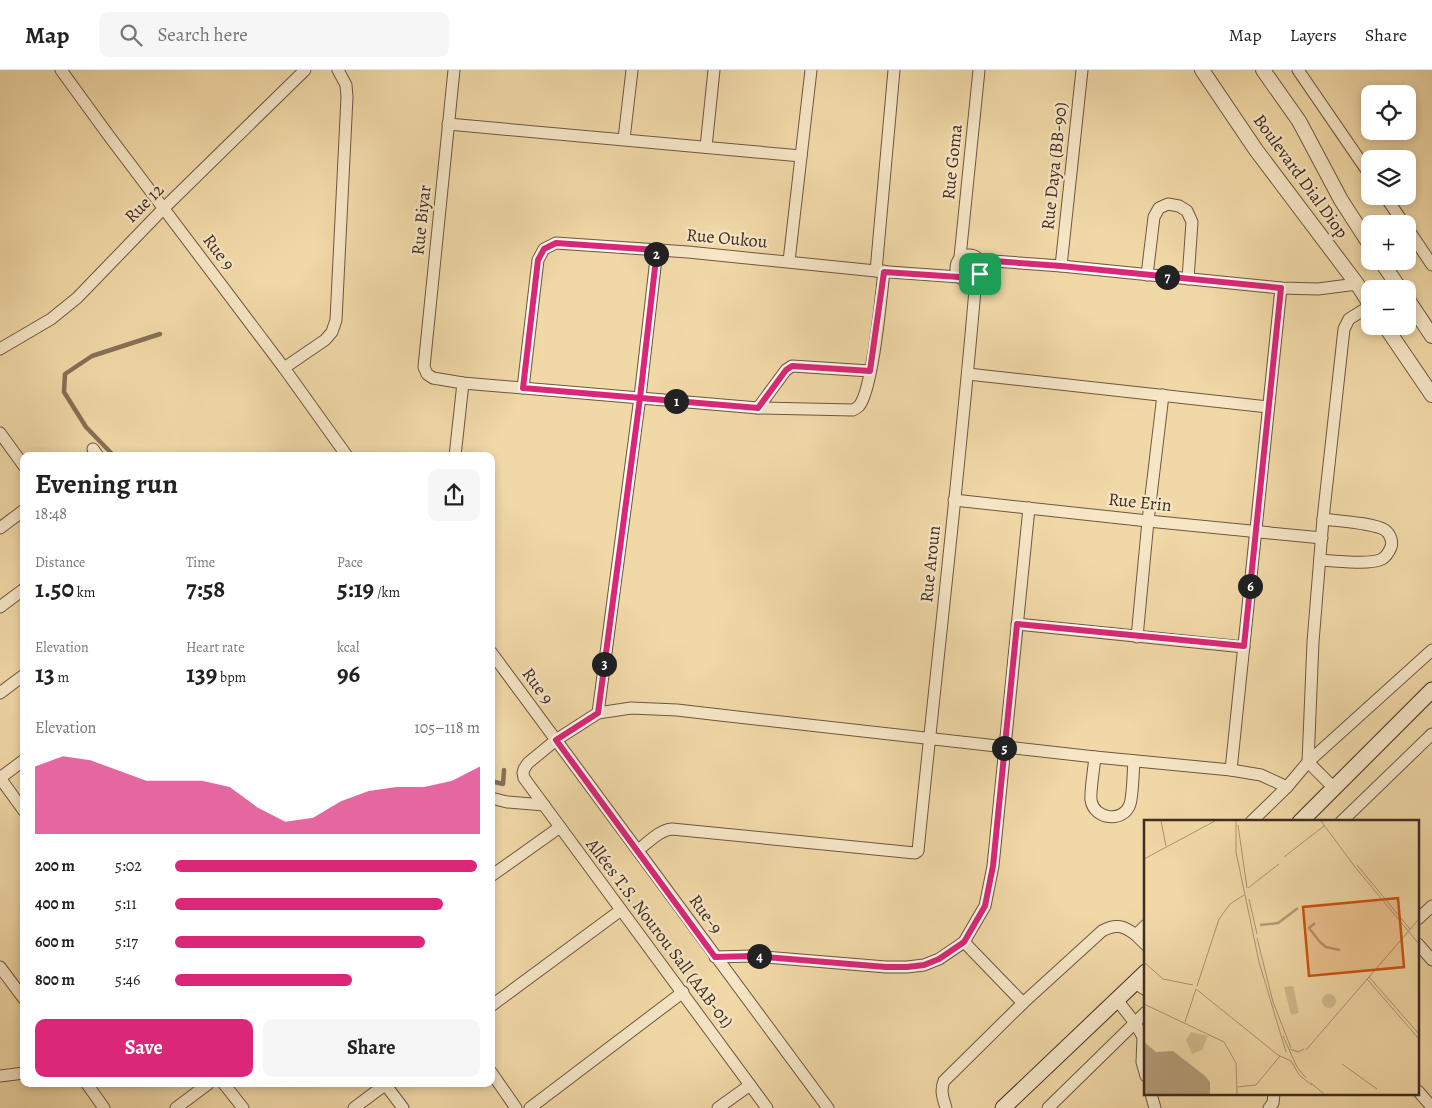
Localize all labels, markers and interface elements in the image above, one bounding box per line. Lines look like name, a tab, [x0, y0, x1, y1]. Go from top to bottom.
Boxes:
search box	[99, 12, 449, 57]
text: Map	[25, 19, 69, 51]
icon: search	[117, 21, 145, 49]
text: Search here	[157, 22, 248, 48]
text: Map	[1229, 23, 1262, 47]
text: Layers	[1290, 23, 1337, 47]
text: Share	[1365, 23, 1407, 47]
map controls	[1361, 85, 1416, 335]
button: locate	[1361, 85, 1416, 140]
street label: Rue Daya (BB-90)	[1035, 101, 1073, 231]
street label: Boulevard Dial Diop	[1248, 109, 1354, 243]
street label: Rue Goma	[936, 122, 968, 201]
button: layers	[1361, 150, 1416, 205]
street label: Rue 12	[119, 178, 169, 228]
street label: Rue Biyar	[405, 184, 437, 256]
button: +	[1361, 215, 1416, 270]
street label: Rue Oukou	[685, 223, 769, 254]
street label: Rue 9	[197, 229, 241, 275]
pin: 2	[644, 242, 668, 266]
text: 2	[653, 245, 660, 264]
pin	[959, 253, 1001, 295]
icon: arrive	[966, 260, 994, 288]
pin: 7	[1154, 264, 1180, 290]
text: 7	[1165, 268, 1170, 287]
button: −	[1361, 280, 1416, 335]
pin: 1	[664, 388, 688, 414]
text: 1	[674, 392, 679, 411]
text: Evening run	[35, 465, 178, 503]
button: share	[428, 469, 480, 521]
street label: Rue Erin	[1107, 487, 1173, 517]
text: 18:48	[35, 503, 67, 525]
street label: Rue Aroun	[914, 524, 946, 604]
text: Distance	[35, 553, 85, 572]
text: Time	[186, 553, 215, 572]
text: Pace	[337, 553, 363, 572]
text: 1.50	[35, 572, 74, 606]
text: 7:58	[186, 572, 225, 606]
text: 5:19	[337, 572, 374, 606]
pin: 6	[1238, 574, 1262, 598]
text: 6	[1247, 577, 1254, 596]
text: km	[74, 583, 95, 602]
text: /km	[374, 583, 400, 602]
text: Elevation	[35, 638, 89, 657]
text: Heart rate	[186, 638, 244, 657]
text: kcal	[337, 638, 359, 657]
pin: 3	[592, 652, 616, 676]
text: 3	[601, 655, 608, 674]
text: 13	[35, 657, 55, 691]
text: 139	[186, 657, 217, 691]
text: 96	[337, 657, 360, 691]
street label: Rue 9	[517, 663, 559, 709]
text: m	[55, 668, 69, 687]
text: bpm	[217, 668, 246, 687]
text: Elevation	[35, 717, 96, 739]
text: 105–118 m	[414, 717, 480, 739]
pin: 5	[992, 736, 1016, 760]
text: 5	[1002, 739, 1007, 758]
inset map	[1144, 820, 1420, 1096]
street label: Allées T.S. Nourou Sall (AAB-01)	[580, 833, 739, 1033]
text: 200 m	[35, 855, 75, 877]
text: 5:02	[115, 855, 142, 877]
street label: Rue-9	[684, 889, 728, 939]
text: 400 m	[35, 893, 75, 915]
text: 5:11	[115, 893, 137, 915]
text: 600 m	[35, 931, 75, 953]
text: 5:17	[115, 931, 138, 953]
pin: 4	[746, 944, 772, 968]
text: 4	[756, 947, 763, 966]
text: 800 m	[35, 969, 75, 991]
text: 5:46	[115, 969, 140, 991]
button: Save	[35, 1019, 253, 1077]
button: Share	[263, 1019, 480, 1077]

